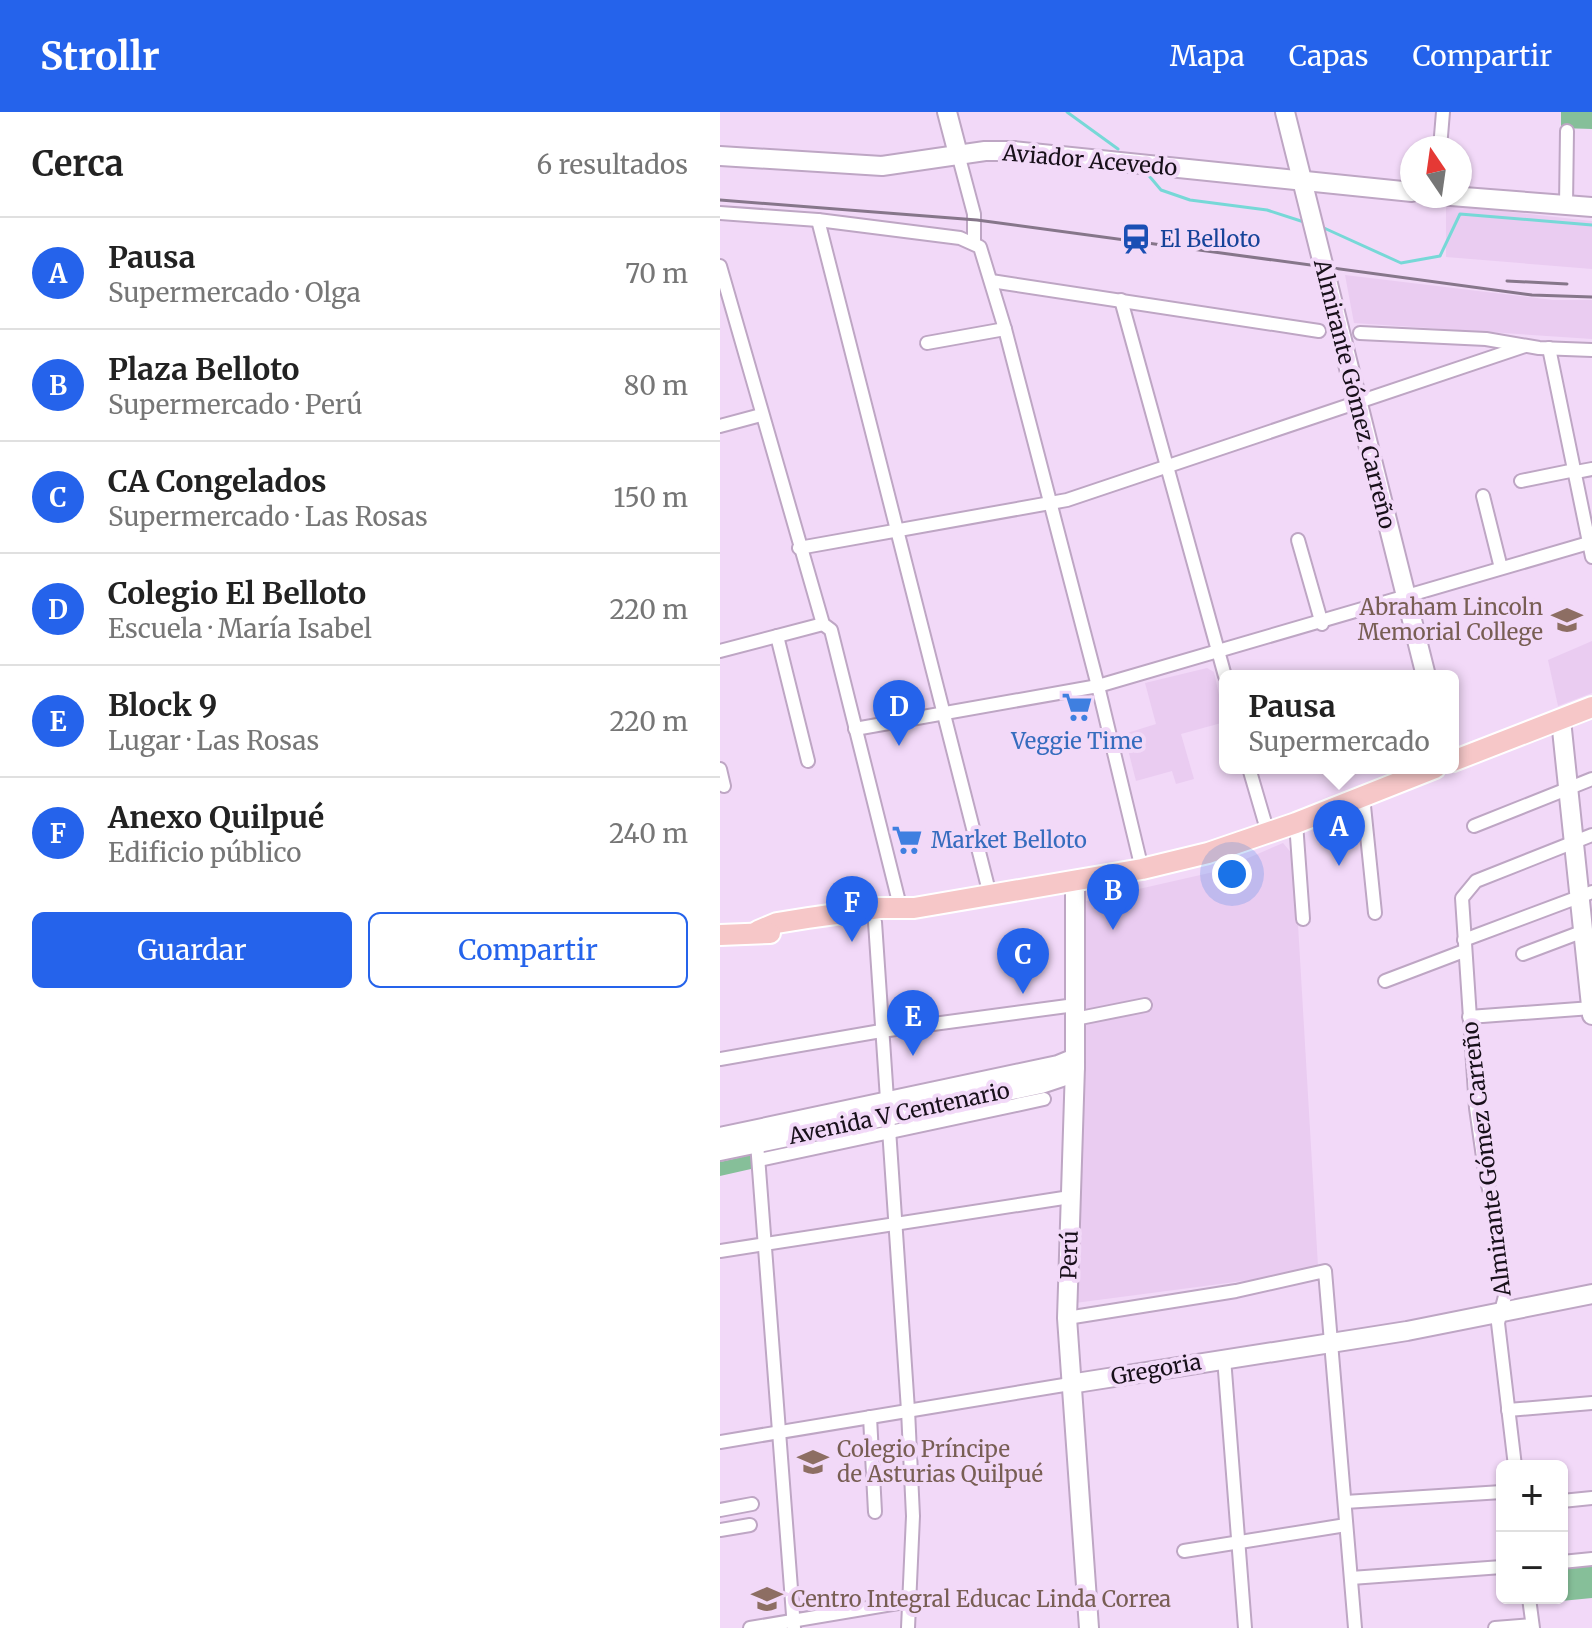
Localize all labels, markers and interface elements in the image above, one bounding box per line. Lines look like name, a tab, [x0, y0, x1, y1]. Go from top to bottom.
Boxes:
text: Strollr	[40, 33, 160, 80]
text: Mapa	[1170, 38, 1245, 74]
text: Capas	[1289, 38, 1368, 74]
text: Compartir	[1412, 38, 1552, 74]
north arrow	[1400, 136, 1472, 208]
street label: Aviador Acevedo	[1001, 138, 1179, 182]
text: Cerca	[32, 143, 124, 185]
text: 6 resultados	[537, 148, 688, 181]
station icon: El Belloto	[1119, 222, 1153, 256]
place label: El Belloto	[1160, 225, 1261, 253]
text: Pausa	[108, 238, 195, 276]
street label: Almirante Gómez Carreño	[1308, 255, 1402, 532]
text: A	[49, 257, 67, 290]
text: 70 m	[625, 257, 688, 290]
text: Supermercado · Olga	[108, 276, 361, 309]
text: Plaza Belloto	[108, 350, 299, 388]
text: B	[49, 369, 67, 402]
text: 80 m	[624, 369, 688, 402]
text: Supermercado · Perú	[108, 388, 363, 421]
text: CA Congelados	[108, 462, 327, 500]
text: C	[49, 481, 67, 514]
text: 150 m	[614, 481, 688, 514]
text: Supermercado · Las Rosas	[108, 500, 428, 533]
text: Colegio El Belloto	[108, 574, 366, 612]
text: D	[48, 593, 68, 626]
text: 220 m	[609, 593, 688, 626]
place label: Abraham Lincoln Memorial College	[1358, 593, 1543, 646]
school or university icon: Abraham Lincoln Memorial College	[1550, 603, 1584, 637]
text: Escuela · María Isabel	[108, 612, 372, 645]
popup	[1219, 670, 1459, 774]
pin: D	[873, 680, 925, 746]
text: Block 9	[108, 686, 217, 724]
text: Pausa	[1248, 687, 1336, 725]
supermarket icon: Veggie Time	[1060, 690, 1094, 724]
text: E	[50, 705, 66, 738]
text: 220 m	[609, 705, 688, 738]
text: Lugar · Las Rosas	[108, 724, 319, 757]
text: Supermercado	[1248, 725, 1430, 758]
place label: Veggie Time	[1010, 727, 1143, 755]
text: Anexo Quilpué	[108, 798, 324, 836]
pin: A	[1313, 800, 1365, 866]
text: F	[50, 817, 66, 850]
text: 240 m	[609, 817, 688, 850]
supermarket icon: Market Belloto	[890, 823, 924, 857]
place label: Market Belloto	[931, 826, 1087, 854]
text: Edificio público	[108, 836, 301, 869]
your location	[1212, 854, 1252, 894]
pin: B	[1087, 864, 1139, 930]
pin: F	[826, 876, 878, 942]
button: Guardar	[32, 912, 352, 988]
button: Compartir	[368, 912, 688, 988]
pin: C	[997, 928, 1049, 994]
pin: E	[887, 990, 939, 1056]
street label: Almirante Gómez Carreño	[1455, 1020, 1517, 1299]
street label: Avenida V Centenario	[785, 1076, 1012, 1150]
street label: Perú	[1054, 1230, 1084, 1280]
street label: Gregoria	[1109, 1347, 1204, 1391]
place label: Colegio Príncipe de Asturias Quilpué	[837, 1435, 1043, 1488]
school or university icon: Colegio Príncipe de Asturias Quilpué	[796, 1445, 830, 1479]
map controls	[1496, 1460, 1568, 1604]
button: +	[1496, 1460, 1568, 1532]
button: −	[1496, 1532, 1568, 1604]
school or university icon: Centro Integral Educac Linda Correa	[750, 1582, 784, 1616]
place label: Centro Integral Educac Linda Correa	[791, 1585, 1171, 1613]

